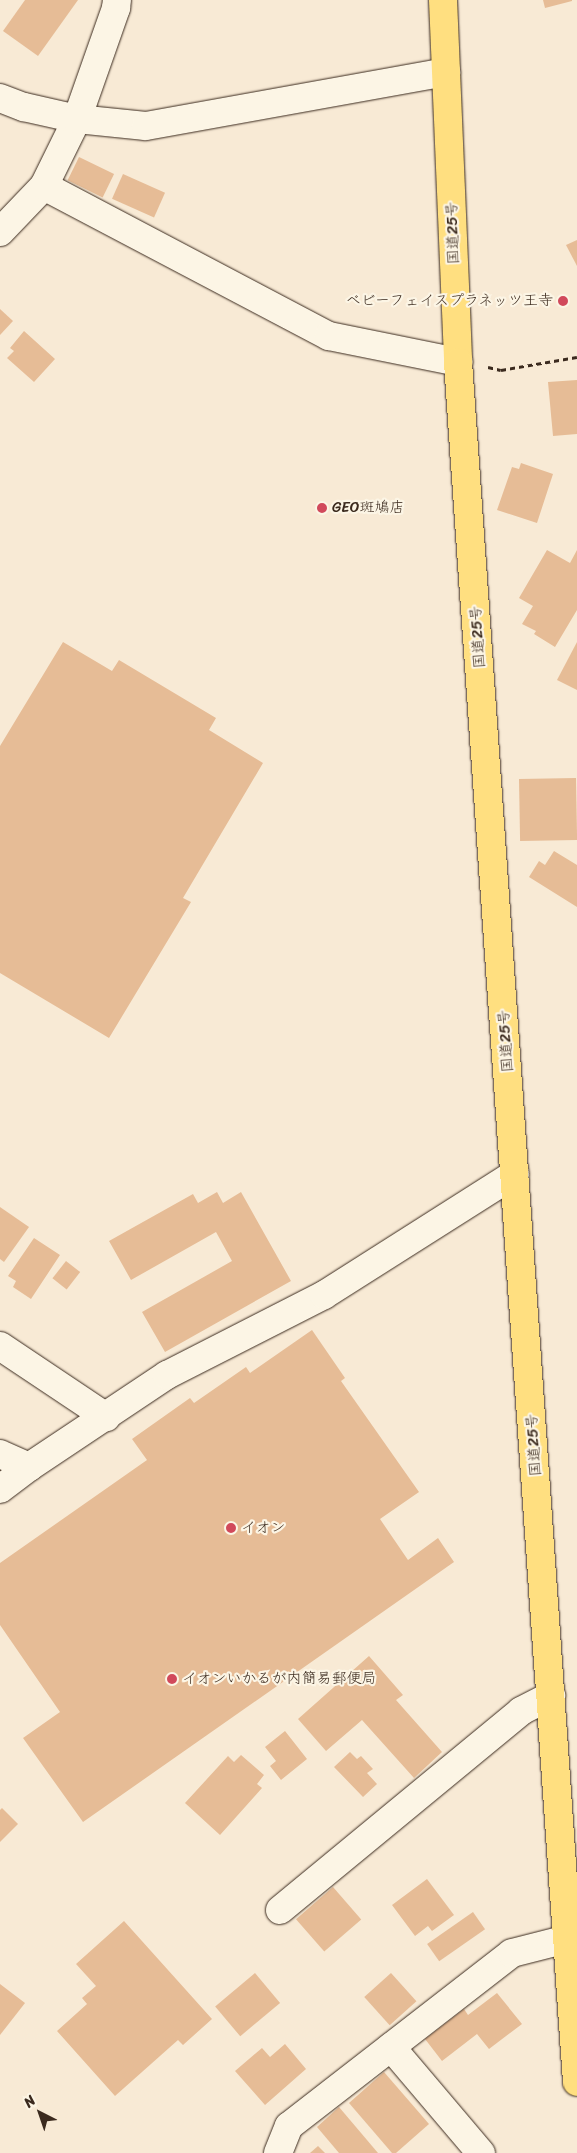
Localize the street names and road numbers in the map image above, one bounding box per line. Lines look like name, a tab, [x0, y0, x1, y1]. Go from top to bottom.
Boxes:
street label: 国道25号	[443, 201, 463, 265]
street label: 国道25号	[467, 605, 489, 669]
street label: 国道25号	[495, 1009, 517, 1073]
street label: 国道25号	[523, 1413, 545, 1477]

